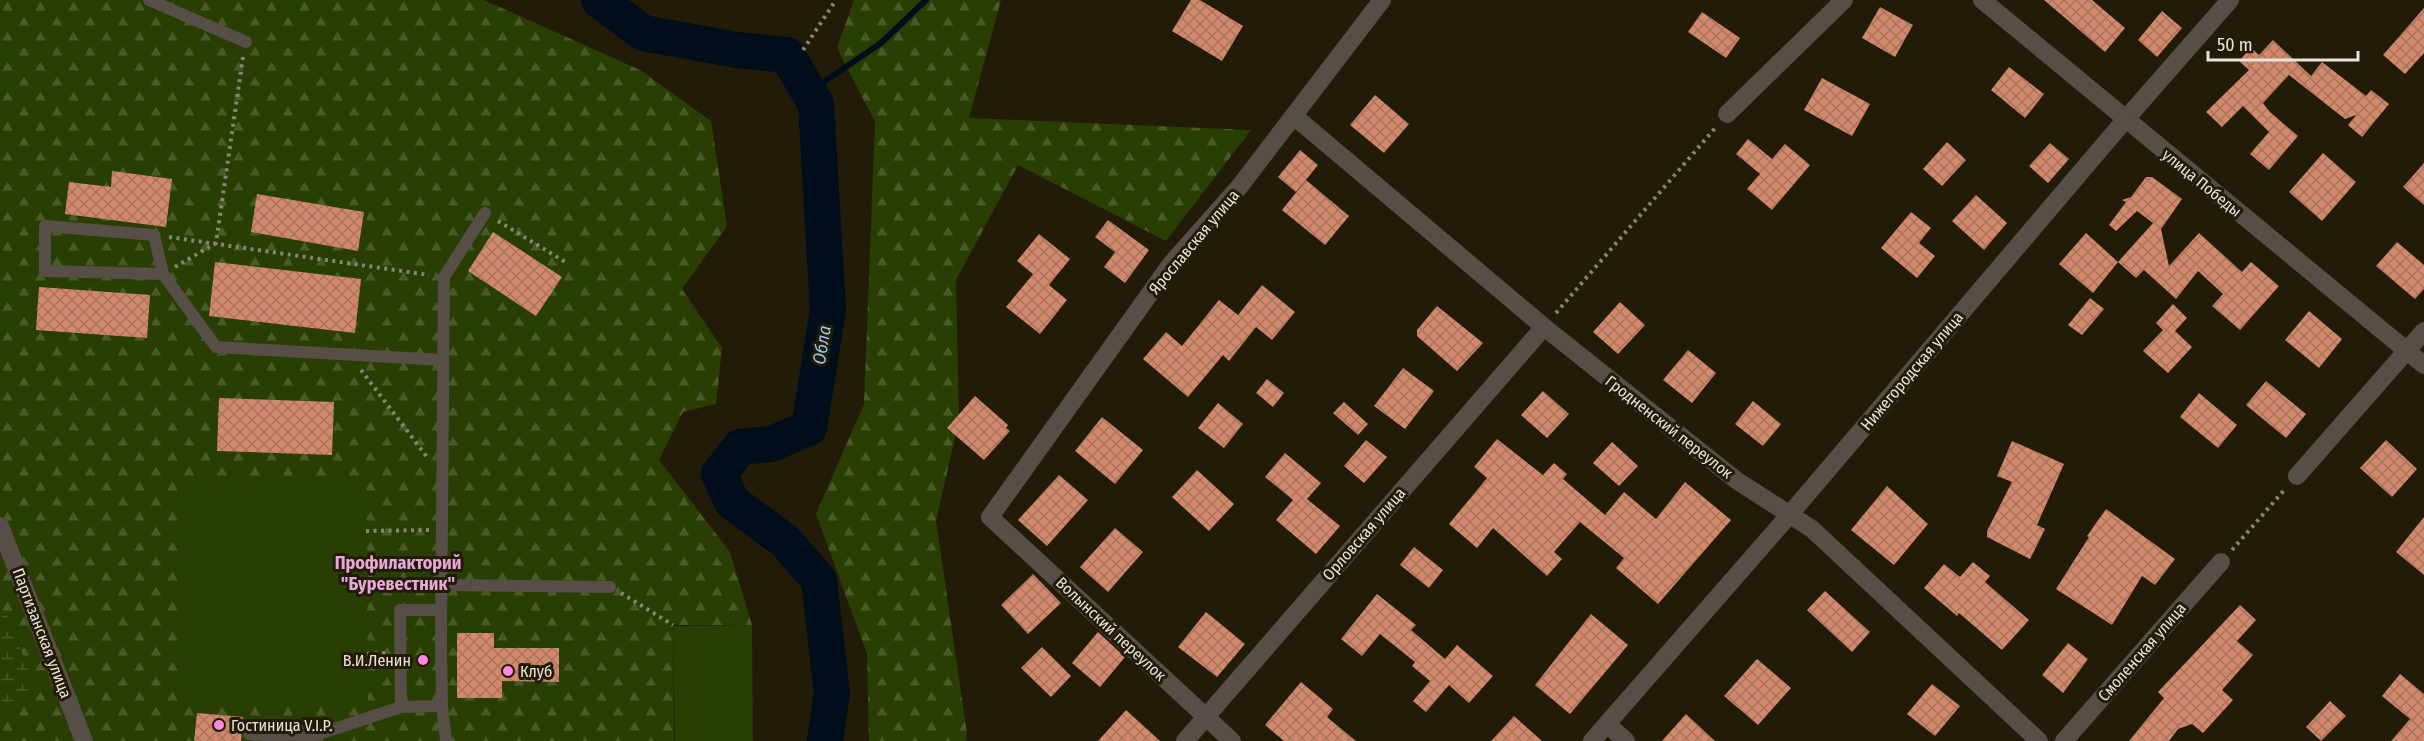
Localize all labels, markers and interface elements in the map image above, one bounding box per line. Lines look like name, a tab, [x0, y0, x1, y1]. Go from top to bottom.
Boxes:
scale bar	[2208, 24, 2358, 62]
text: 50 m	[2217, 34, 2253, 56]
street label: улица Победы	[2158, 145, 2246, 221]
street label: Ярославская улица	[1145, 186, 1243, 298]
street label: Нижегородская улица	[1857, 308, 1967, 434]
water label: Обла	[808, 324, 836, 366]
street label: Гродненский переулок	[1602, 371, 1737, 483]
street label: Орловская улица	[1319, 484, 1410, 584]
district label: Профилакторий "Буревестник"	[335, 552, 461, 595]
street label: Партизанская улица	[8, 565, 76, 701]
street label: Волынский переулок	[1052, 573, 1170, 685]
street label: Смоленская улица	[2094, 599, 2190, 705]
place label: В.И.Ленин	[343, 651, 411, 670]
marker: В.И.Ленин	[416, 653, 430, 667]
place label: Клуб	[520, 662, 552, 681]
marker: Клуб	[501, 664, 515, 678]
place label: Гостиница V.I.P.	[231, 716, 332, 735]
marker: Гостиница V.I.P.	[212, 718, 226, 732]

